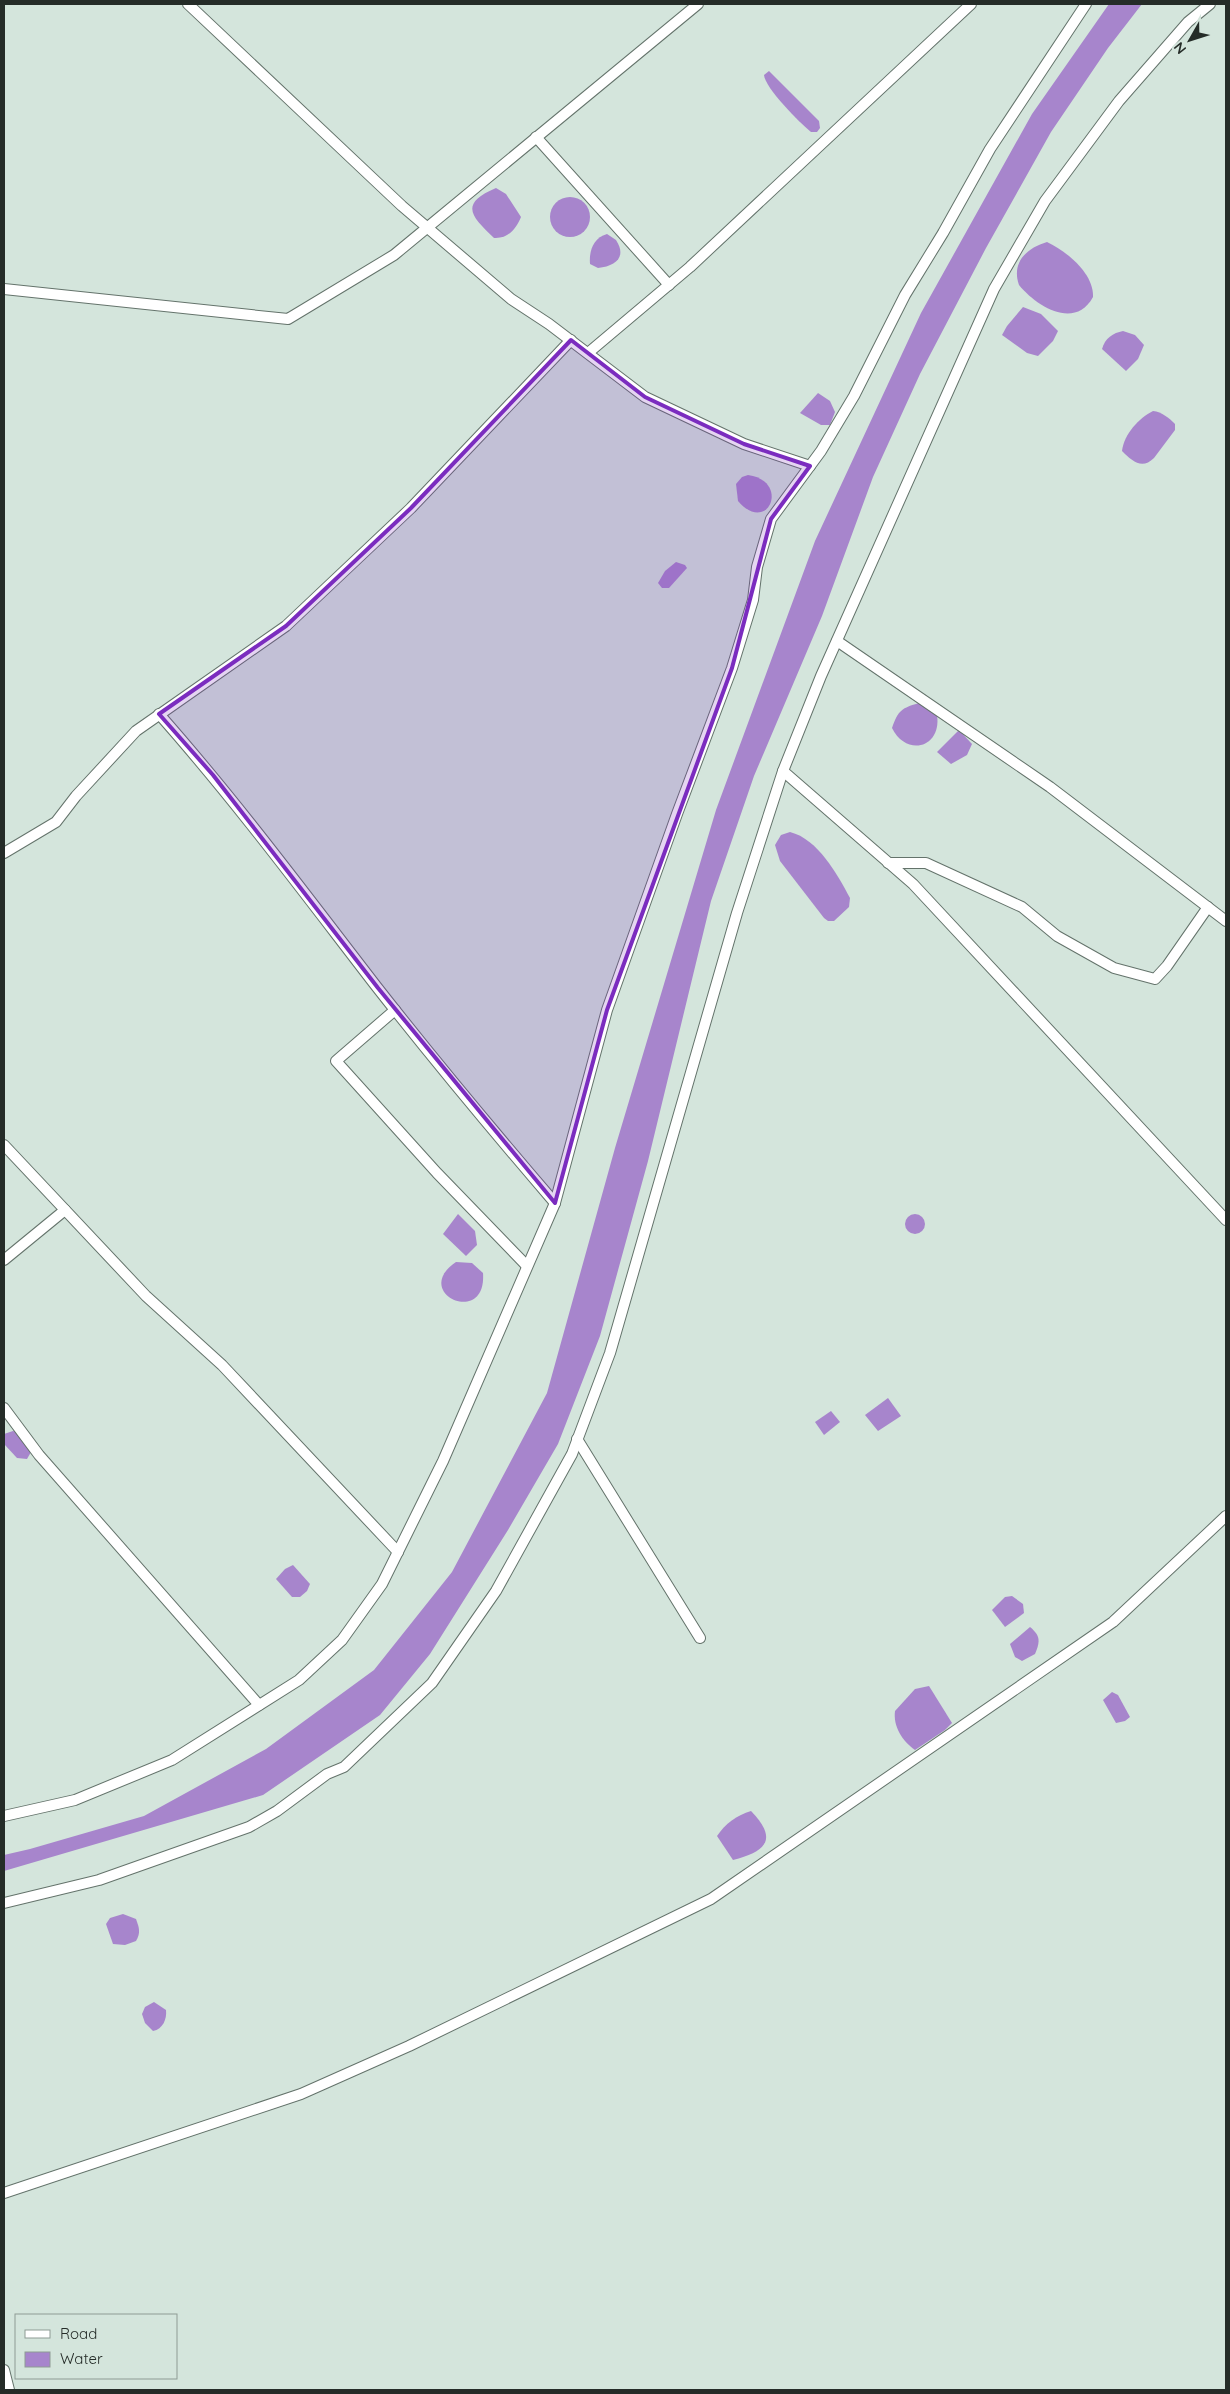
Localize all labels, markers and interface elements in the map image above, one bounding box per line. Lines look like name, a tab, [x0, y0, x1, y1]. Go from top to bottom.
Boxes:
north arrow	[1165, 15, 1215, 65]
text: N	[1170, 39, 1190, 58]
legend	[15, 2314, 178, 2379]
text: Road	[60, 2324, 97, 2343]
text: Water	[60, 2349, 103, 2368]

